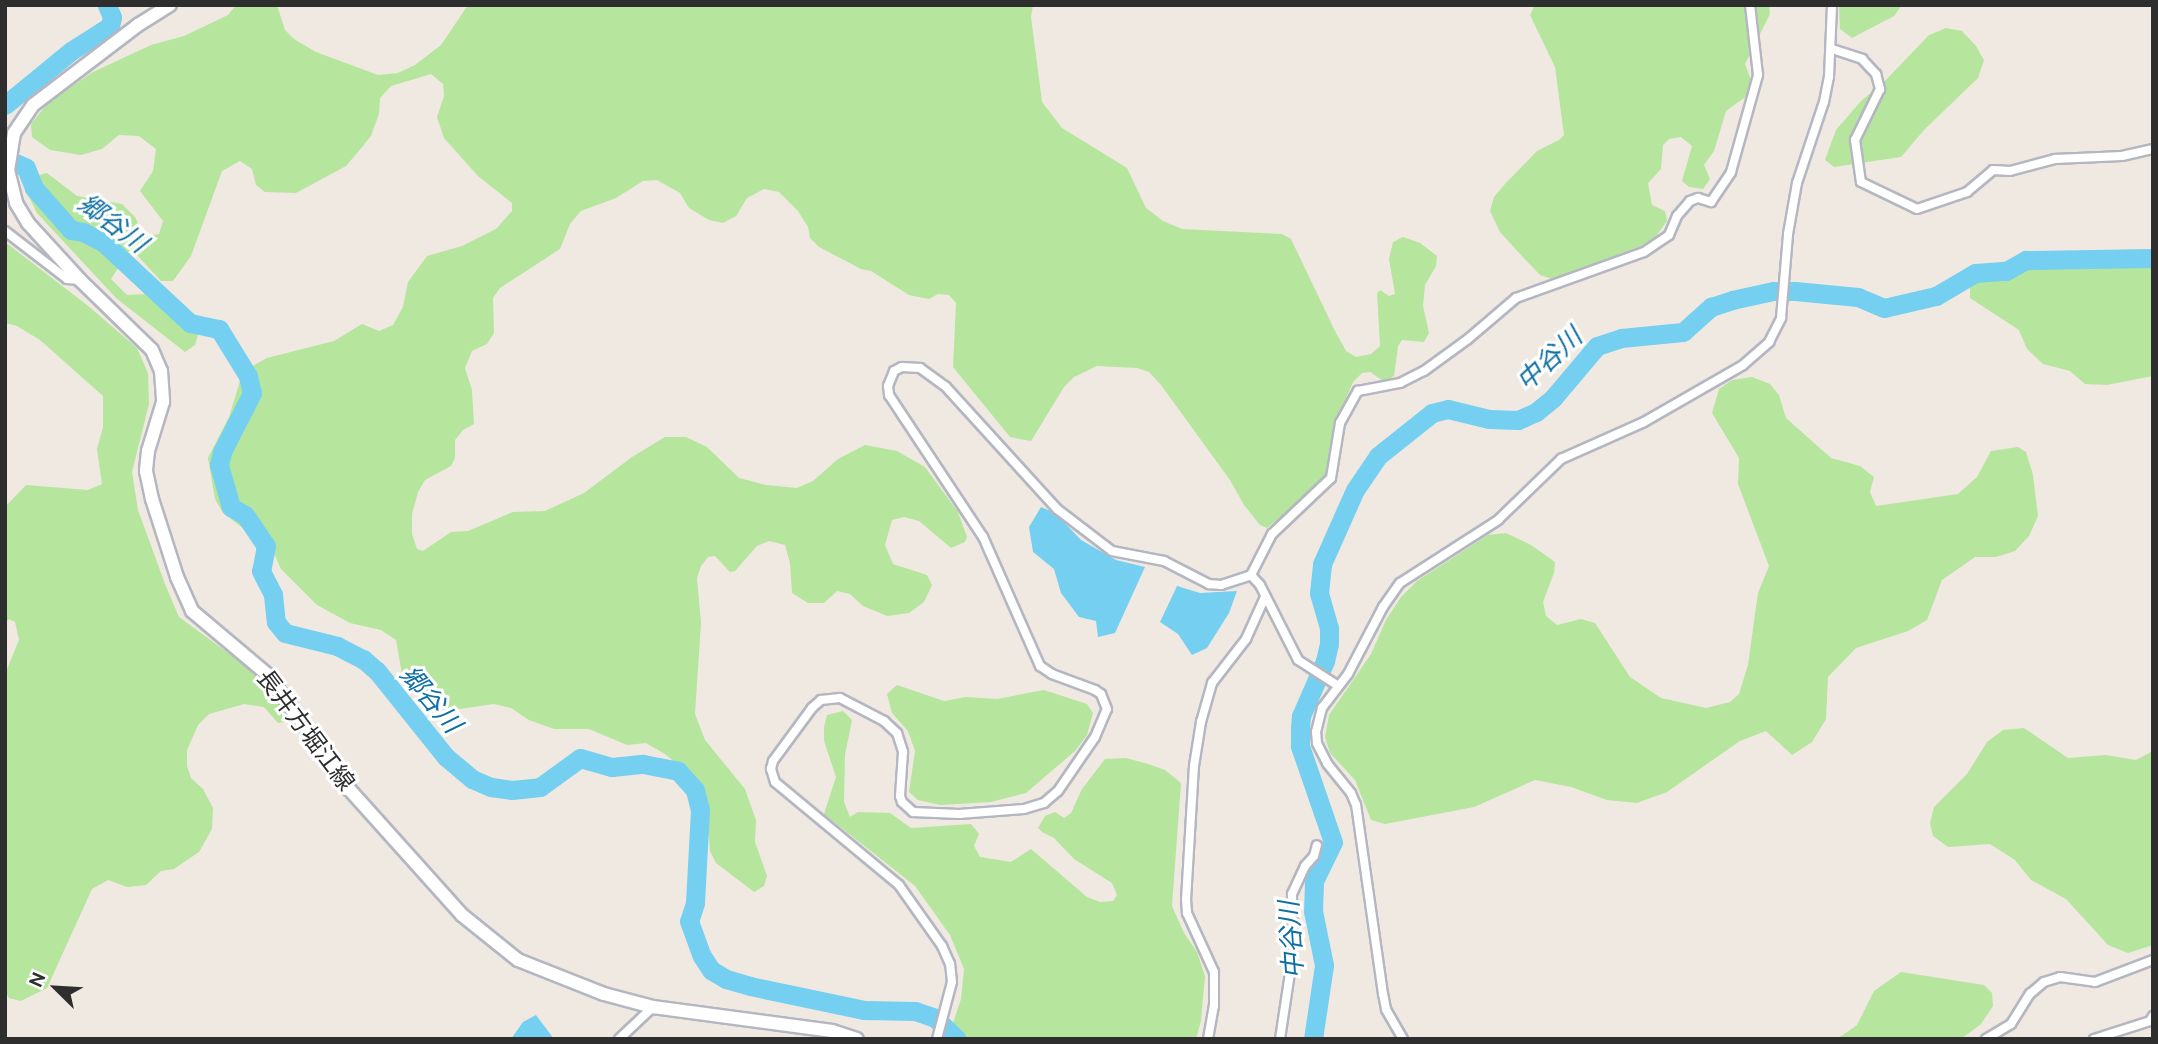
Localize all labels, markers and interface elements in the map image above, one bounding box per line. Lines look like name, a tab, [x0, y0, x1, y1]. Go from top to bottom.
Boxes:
water label: 郷谷川	[72, 187, 154, 259]
water label: 中谷川	[1510, 321, 1588, 397]
water label: 郷谷川	[394, 659, 468, 739]
street label: 長井方堀江線	[251, 664, 361, 796]
water label: 中谷川	[1273, 900, 1309, 980]
north arrow	[21, 953, 91, 1023]
text: N	[24, 969, 50, 990]

